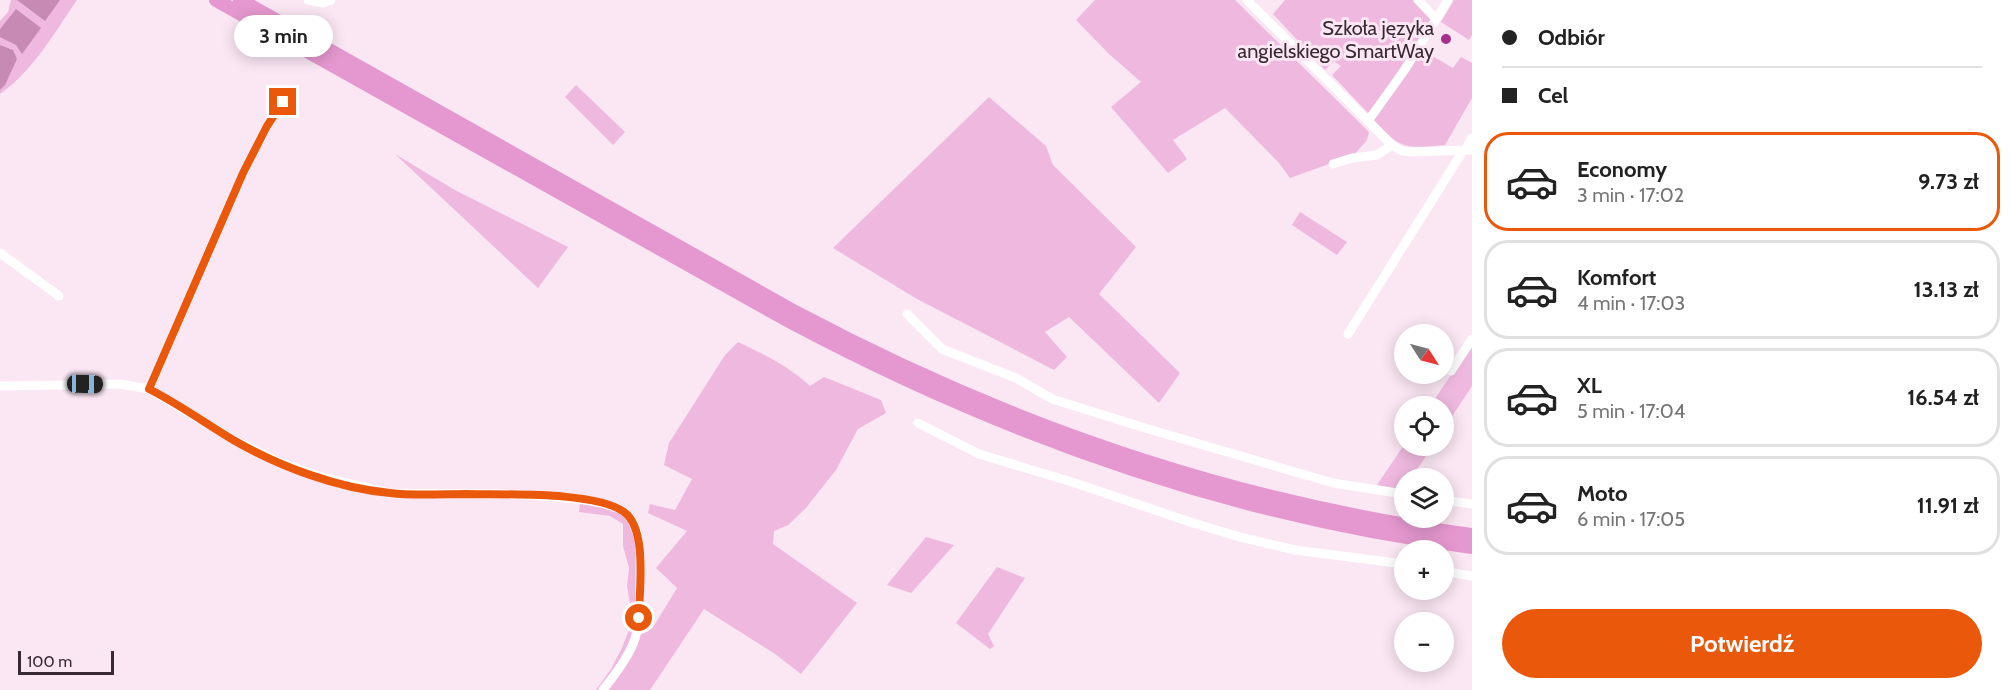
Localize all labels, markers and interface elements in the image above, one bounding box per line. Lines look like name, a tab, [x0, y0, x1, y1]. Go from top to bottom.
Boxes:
callout: 3 min	[234, 15, 332, 57]
place label: Szkoła języka angielskiego SmartWay	[1238, 16, 1434, 63]
text: 3 min	[259, 24, 308, 48]
text: Odbiór	[1538, 24, 1605, 51]
marker: Szkoła języka angielskiego SmartWay	[1439, 32, 1453, 46]
text: Cel	[1538, 82, 1568, 109]
route end	[269, 88, 296, 115]
icon: car	[1505, 155, 1559, 209]
text: Economy	[1577, 156, 1667, 183]
text: 9.73 zł	[1918, 168, 1979, 195]
text: 3 min · 17:02	[1577, 183, 1684, 207]
icon: car	[1505, 263, 1559, 317]
text: Komfort	[1577, 264, 1656, 291]
text: 13.13 zł	[1914, 276, 1979, 303]
text: 4 min · 17:03	[1577, 291, 1685, 315]
north arrow	[1394, 324, 1454, 384]
map controls	[1394, 324, 1454, 672]
icon: car	[1505, 371, 1559, 425]
text: XL	[1577, 372, 1602, 399]
car	[67, 375, 103, 393]
text: 16.54 zł	[1907, 384, 1979, 411]
button: locate	[1394, 396, 1454, 456]
text: 5 min · 17:04	[1577, 399, 1685, 423]
button: layers	[1394, 468, 1454, 528]
icon: car	[1505, 479, 1559, 533]
text: Moto	[1577, 480, 1628, 507]
text: 11.91 zł	[1917, 492, 1979, 519]
text: 6 min · 17:05	[1577, 507, 1685, 531]
button: +	[1394, 540, 1454, 600]
route start	[625, 604, 652, 631]
button: Potwierdź	[1502, 609, 1982, 678]
button: −	[1394, 612, 1454, 672]
scale bar	[18, 648, 114, 676]
text: 100 m	[27, 652, 72, 671]

